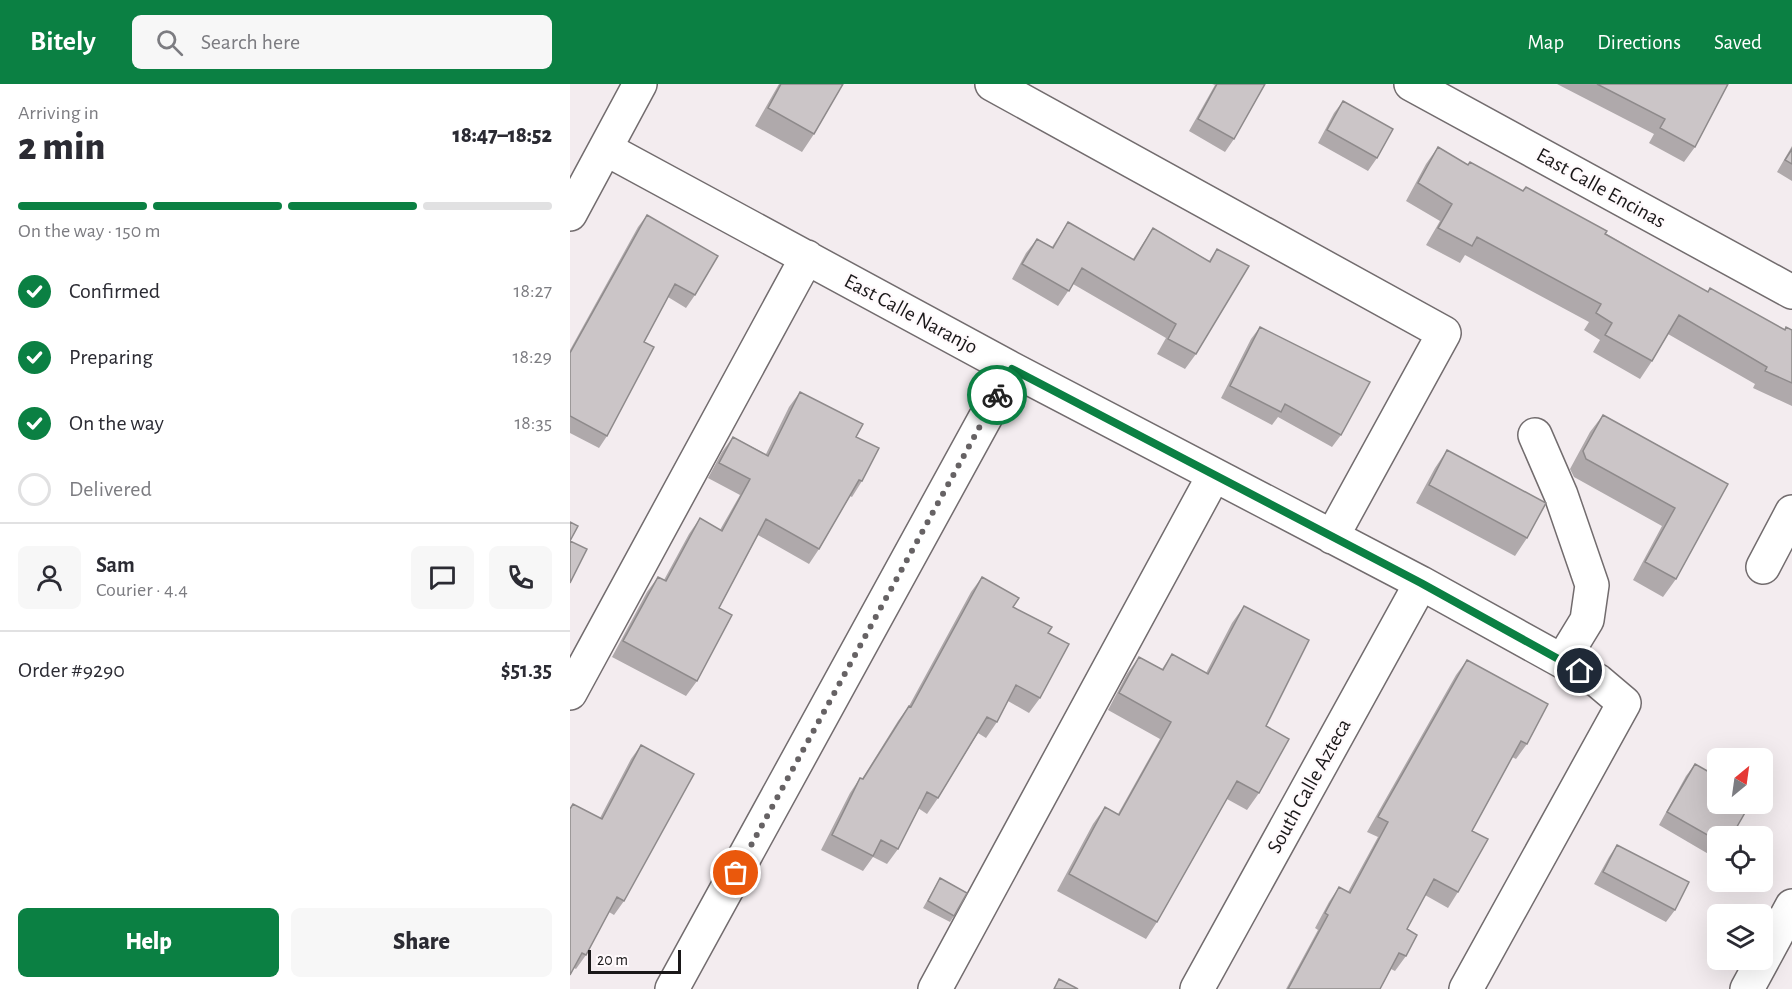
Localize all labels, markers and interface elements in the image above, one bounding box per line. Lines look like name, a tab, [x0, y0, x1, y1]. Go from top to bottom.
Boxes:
search box	[132, 15, 552, 69]
icon: search	[153, 26, 186, 59]
text: Bitely	[30, 28, 96, 56]
text: Search here	[201, 31, 300, 53]
text: Map	[1528, 32, 1564, 53]
text: Directions	[1597, 32, 1681, 53]
text: Saved	[1714, 32, 1762, 53]
text: Arriving in	[18, 103, 99, 123]
text: 18:47–18:52	[453, 124, 552, 146]
text: 2 min	[18, 128, 105, 167]
street label: East Calle Encinas	[1533, 144, 1669, 232]
text: On the way · 150 m	[18, 221, 161, 241]
street label: East Calle Naranjo	[841, 270, 981, 358]
icon: check	[18, 275, 51, 308]
text: Confirmed	[69, 280, 160, 302]
text: 18:27	[514, 281, 552, 301]
icon: check	[18, 341, 51, 374]
text: Preparing	[69, 346, 153, 368]
text: 18:29	[513, 347, 552, 367]
courier	[967, 365, 1027, 425]
icon: bike	[981, 379, 1014, 412]
icon: check	[18, 407, 51, 440]
text: On the way	[69, 412, 164, 434]
text: 18:35	[514, 413, 552, 433]
text: Delivered	[69, 478, 152, 500]
button: person	[18, 546, 81, 609]
button: chat	[411, 546, 474, 609]
button: phone	[489, 546, 552, 609]
text: Sam	[96, 554, 135, 576]
text: Courier · 4.4	[96, 580, 188, 600]
pin	[1554, 645, 1605, 696]
icon: home	[1563, 654, 1596, 687]
text: Order #9290	[18, 659, 125, 681]
text: $51.35	[501, 659, 552, 681]
street label: South Calle Azteca	[1263, 715, 1355, 857]
north arrow	[1707, 748, 1773, 814]
map controls	[1707, 748, 1773, 970]
button: locate	[1707, 826, 1773, 892]
pin	[710, 847, 761, 898]
icon: bag	[719, 856, 752, 889]
button: layers	[1707, 904, 1773, 970]
button: Help	[18, 908, 279, 977]
button: Share	[291, 908, 552, 977]
scale bar	[588, 947, 681, 974]
text: 20 m	[597, 952, 628, 968]

